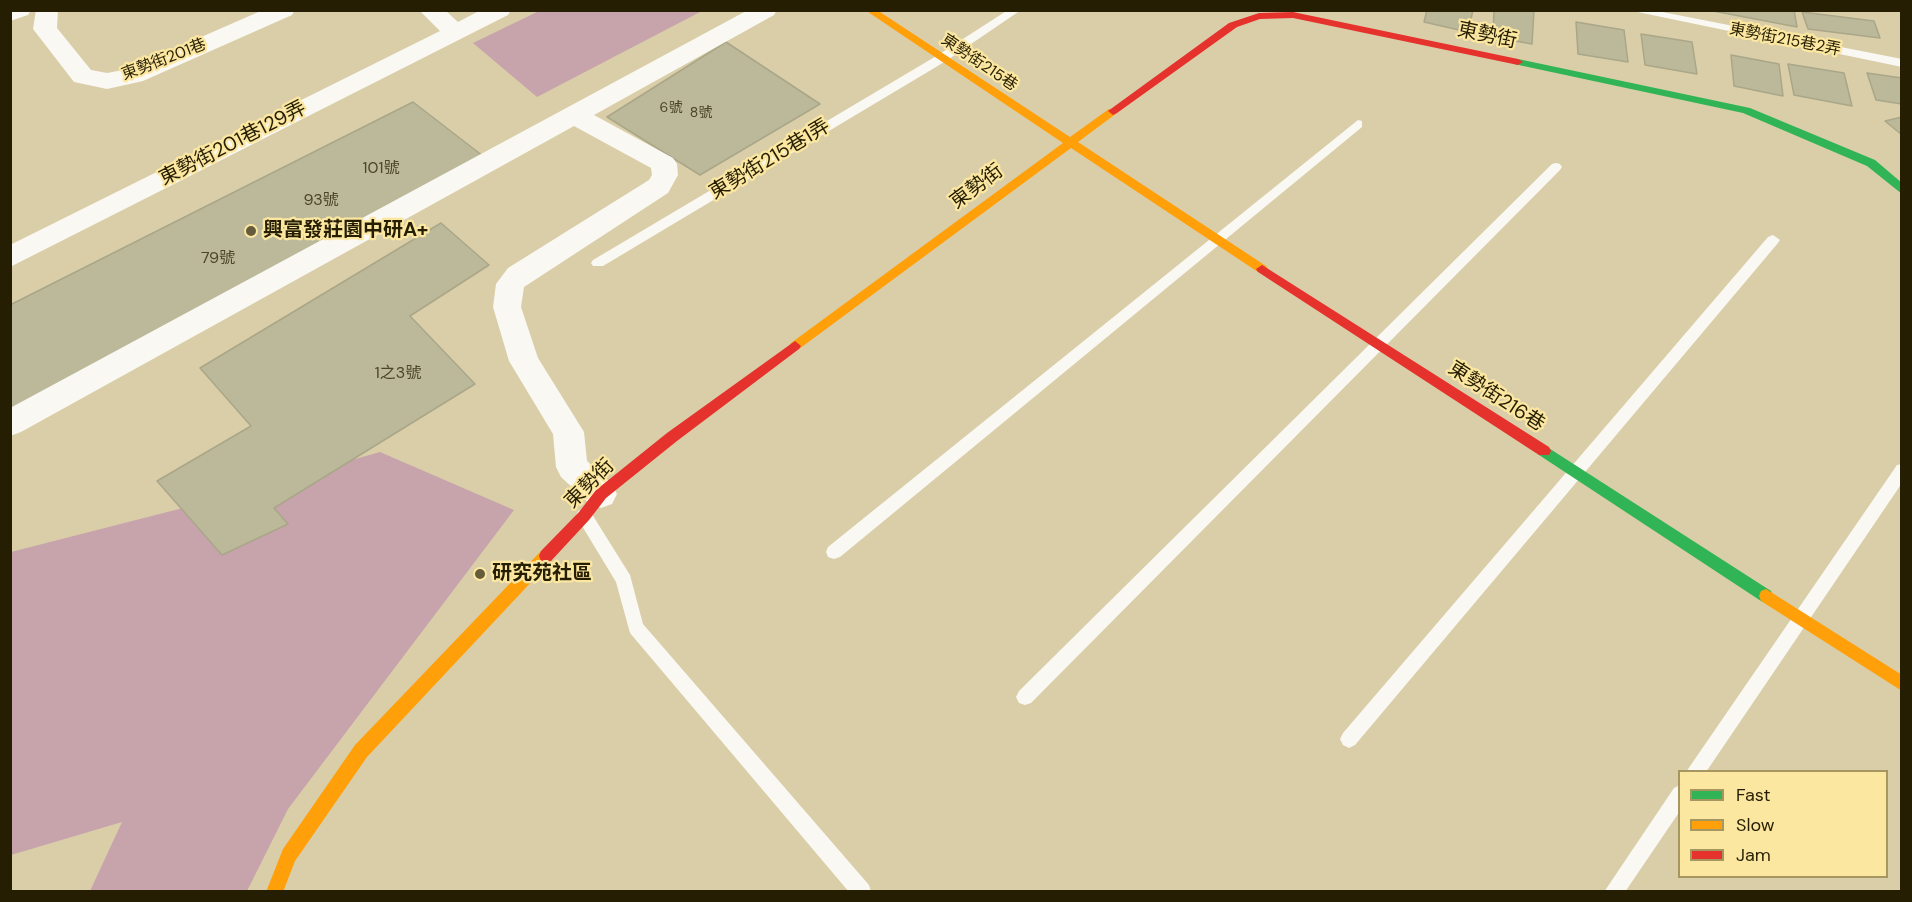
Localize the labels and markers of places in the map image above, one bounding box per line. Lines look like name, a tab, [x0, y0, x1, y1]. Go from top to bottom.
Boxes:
place label: 興富發莊園中研A+	[263, 219, 428, 243]
marker: 興富發莊園中研A+	[244, 224, 258, 238]
place label: 研究苑社區	[492, 562, 592, 586]
marker: 研究苑社區	[473, 567, 487, 581]

